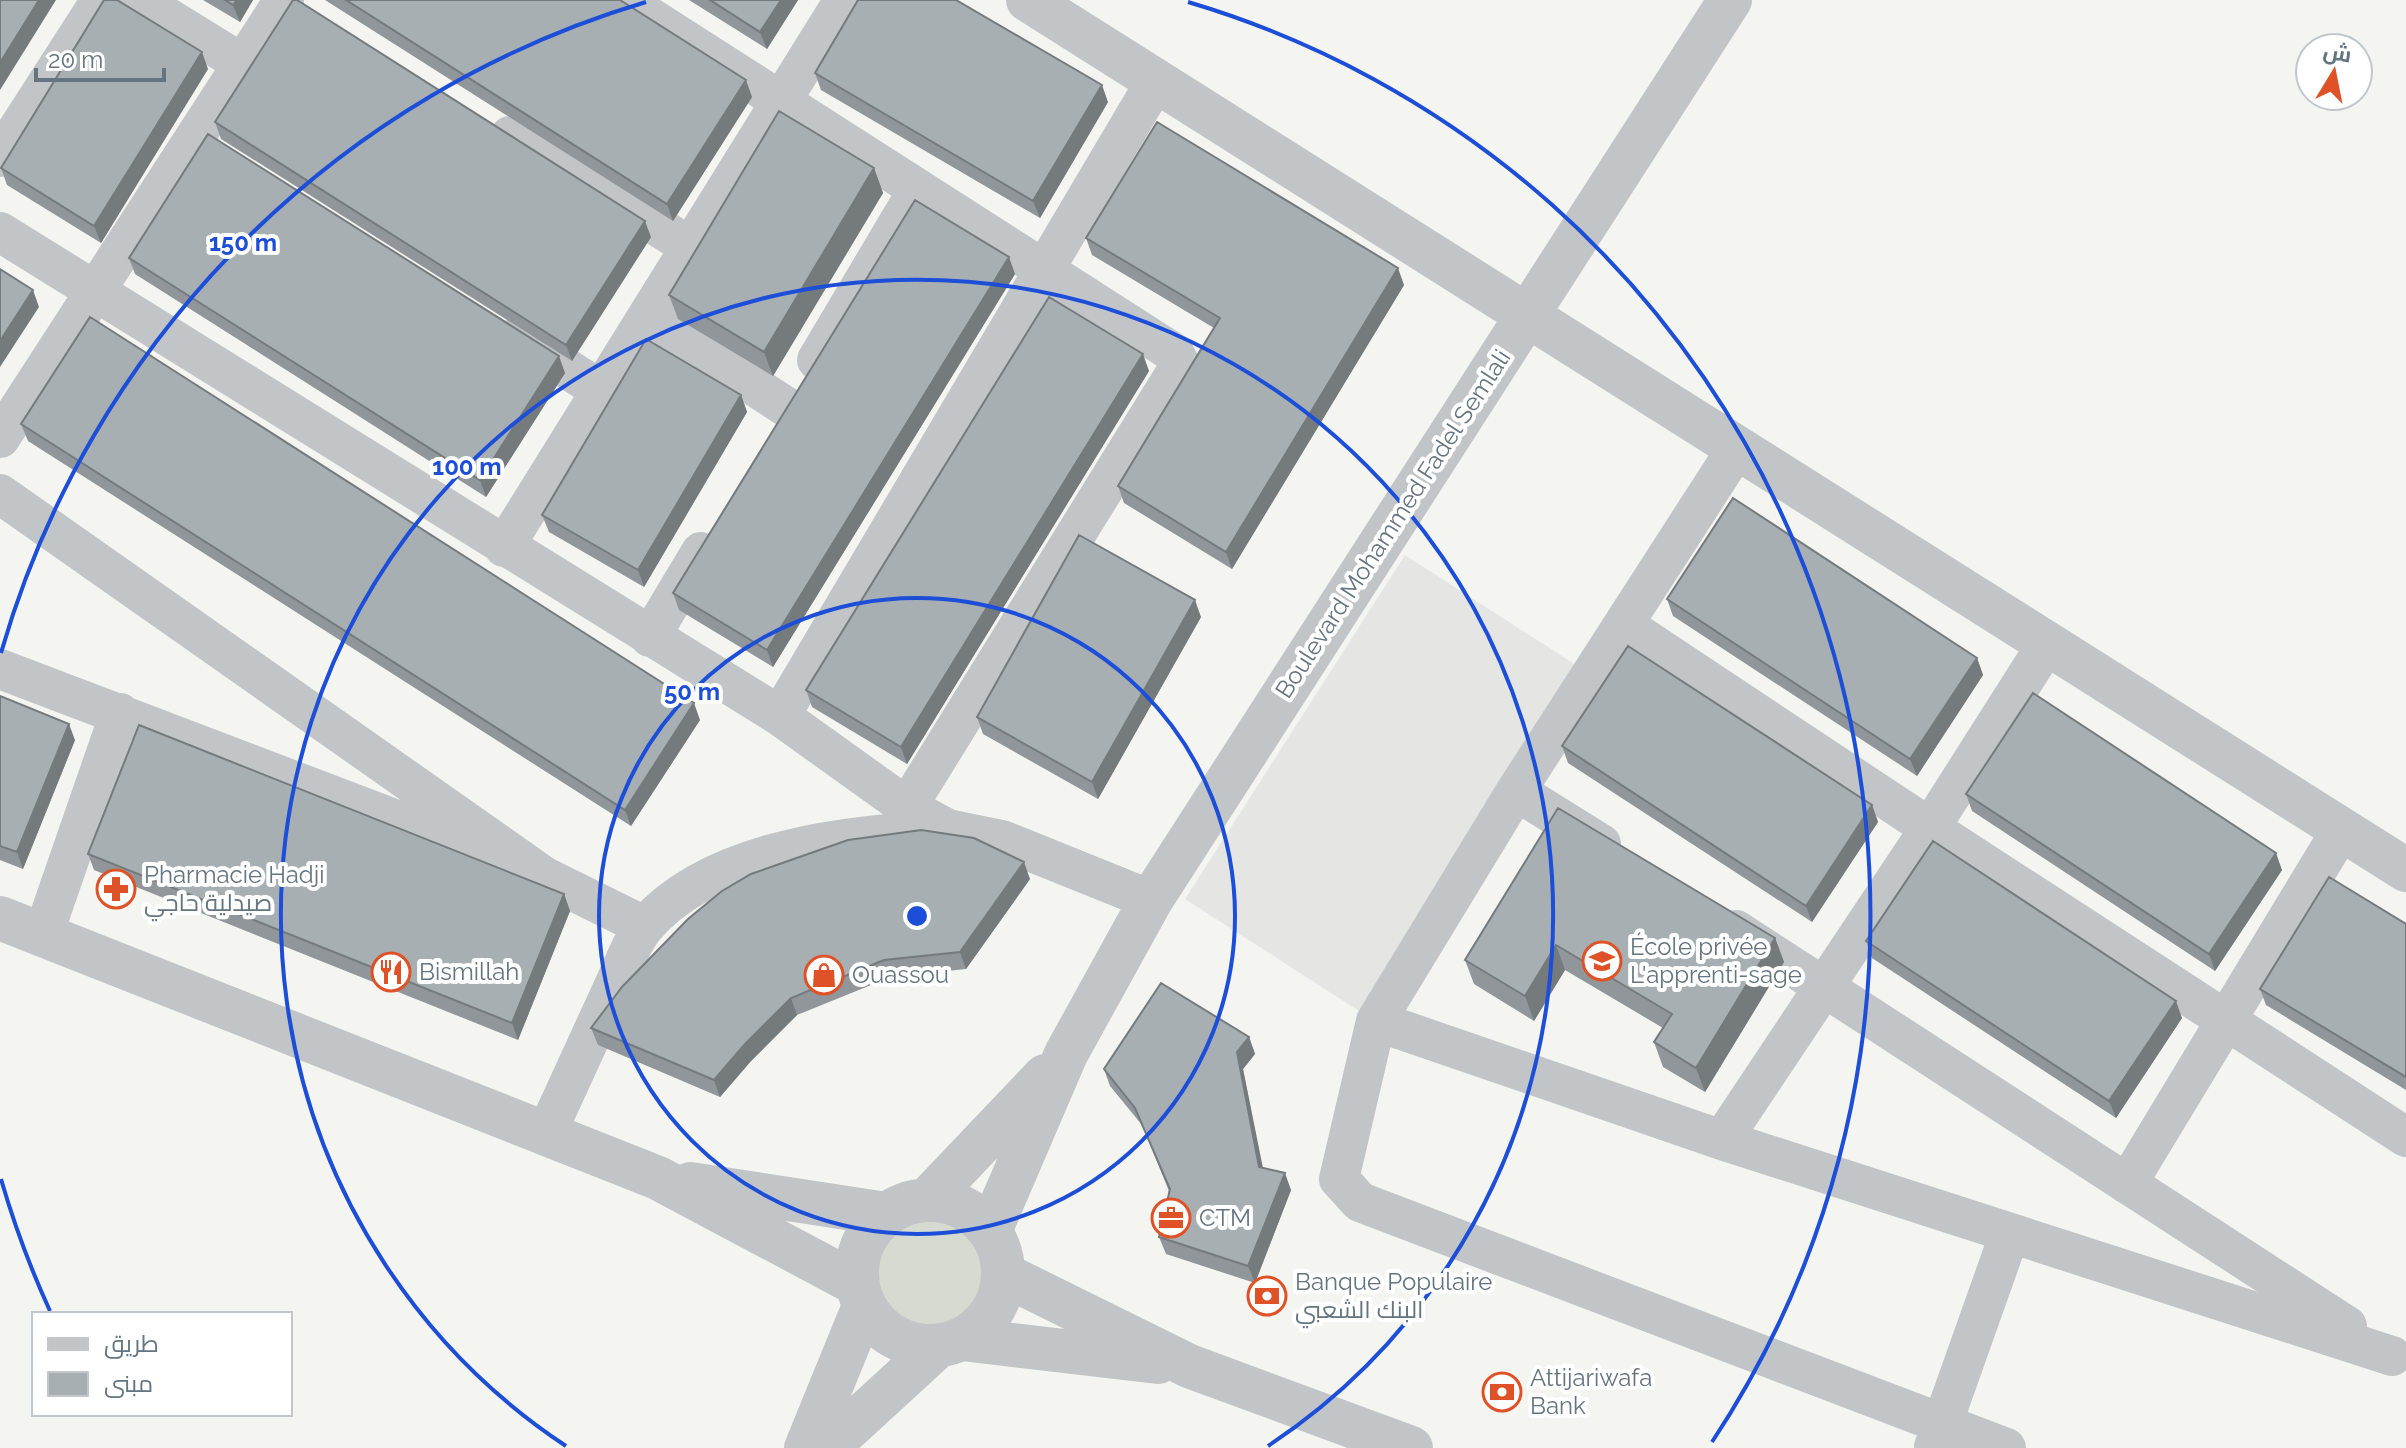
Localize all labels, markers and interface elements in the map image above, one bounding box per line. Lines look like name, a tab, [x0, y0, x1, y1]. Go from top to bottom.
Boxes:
scale bar	[36, 32, 164, 82]
north arrow	[2294, 32, 2374, 112]
text: ش	[2321, 37, 2354, 69]
text: 20 m	[48, 45, 103, 74]
text: 150 m	[209, 228, 277, 257]
street label: Boulevard Mohammed Fadel Semlali	[1269, 344, 1516, 703]
text: 100 m	[432, 452, 502, 481]
text: 50 m	[664, 677, 720, 706]
place label: Pharmacie Hadji صيدلية حاجي	[144, 860, 324, 922]
pharmacy icon: Pharmacie Hadji صيدلية حاجي	[95, 868, 137, 910]
centre of rings	[903, 902, 931, 930]
place label: École privée L'apprenti-sage	[1630, 932, 1802, 989]
school or university icon: École privée L'apprenti-sage	[1581, 940, 1623, 982]
restaurant icon: Bismillah	[370, 951, 412, 993]
shop icon: Ouassou	[803, 954, 845, 996]
place label: Bismillah	[419, 957, 519, 986]
place label: Ouassou	[852, 960, 949, 989]
office icon: CTM	[1150, 1197, 1192, 1239]
place label: CTM	[1199, 1203, 1251, 1232]
place label: Banque Populaire البنك الشعبي	[1295, 1267, 1492, 1329]
bank icon: Banque Populaire البنك الشعبي	[1246, 1275, 1288, 1317]
legend	[32, 1312, 292, 1416]
text: طريق	[104, 1329, 159, 1359]
place label: Attijariwafa Bank	[1530, 1363, 1652, 1420]
text: مبنى	[104, 1369, 153, 1398]
bank icon: Attijariwafa Bank	[1481, 1371, 1523, 1413]

